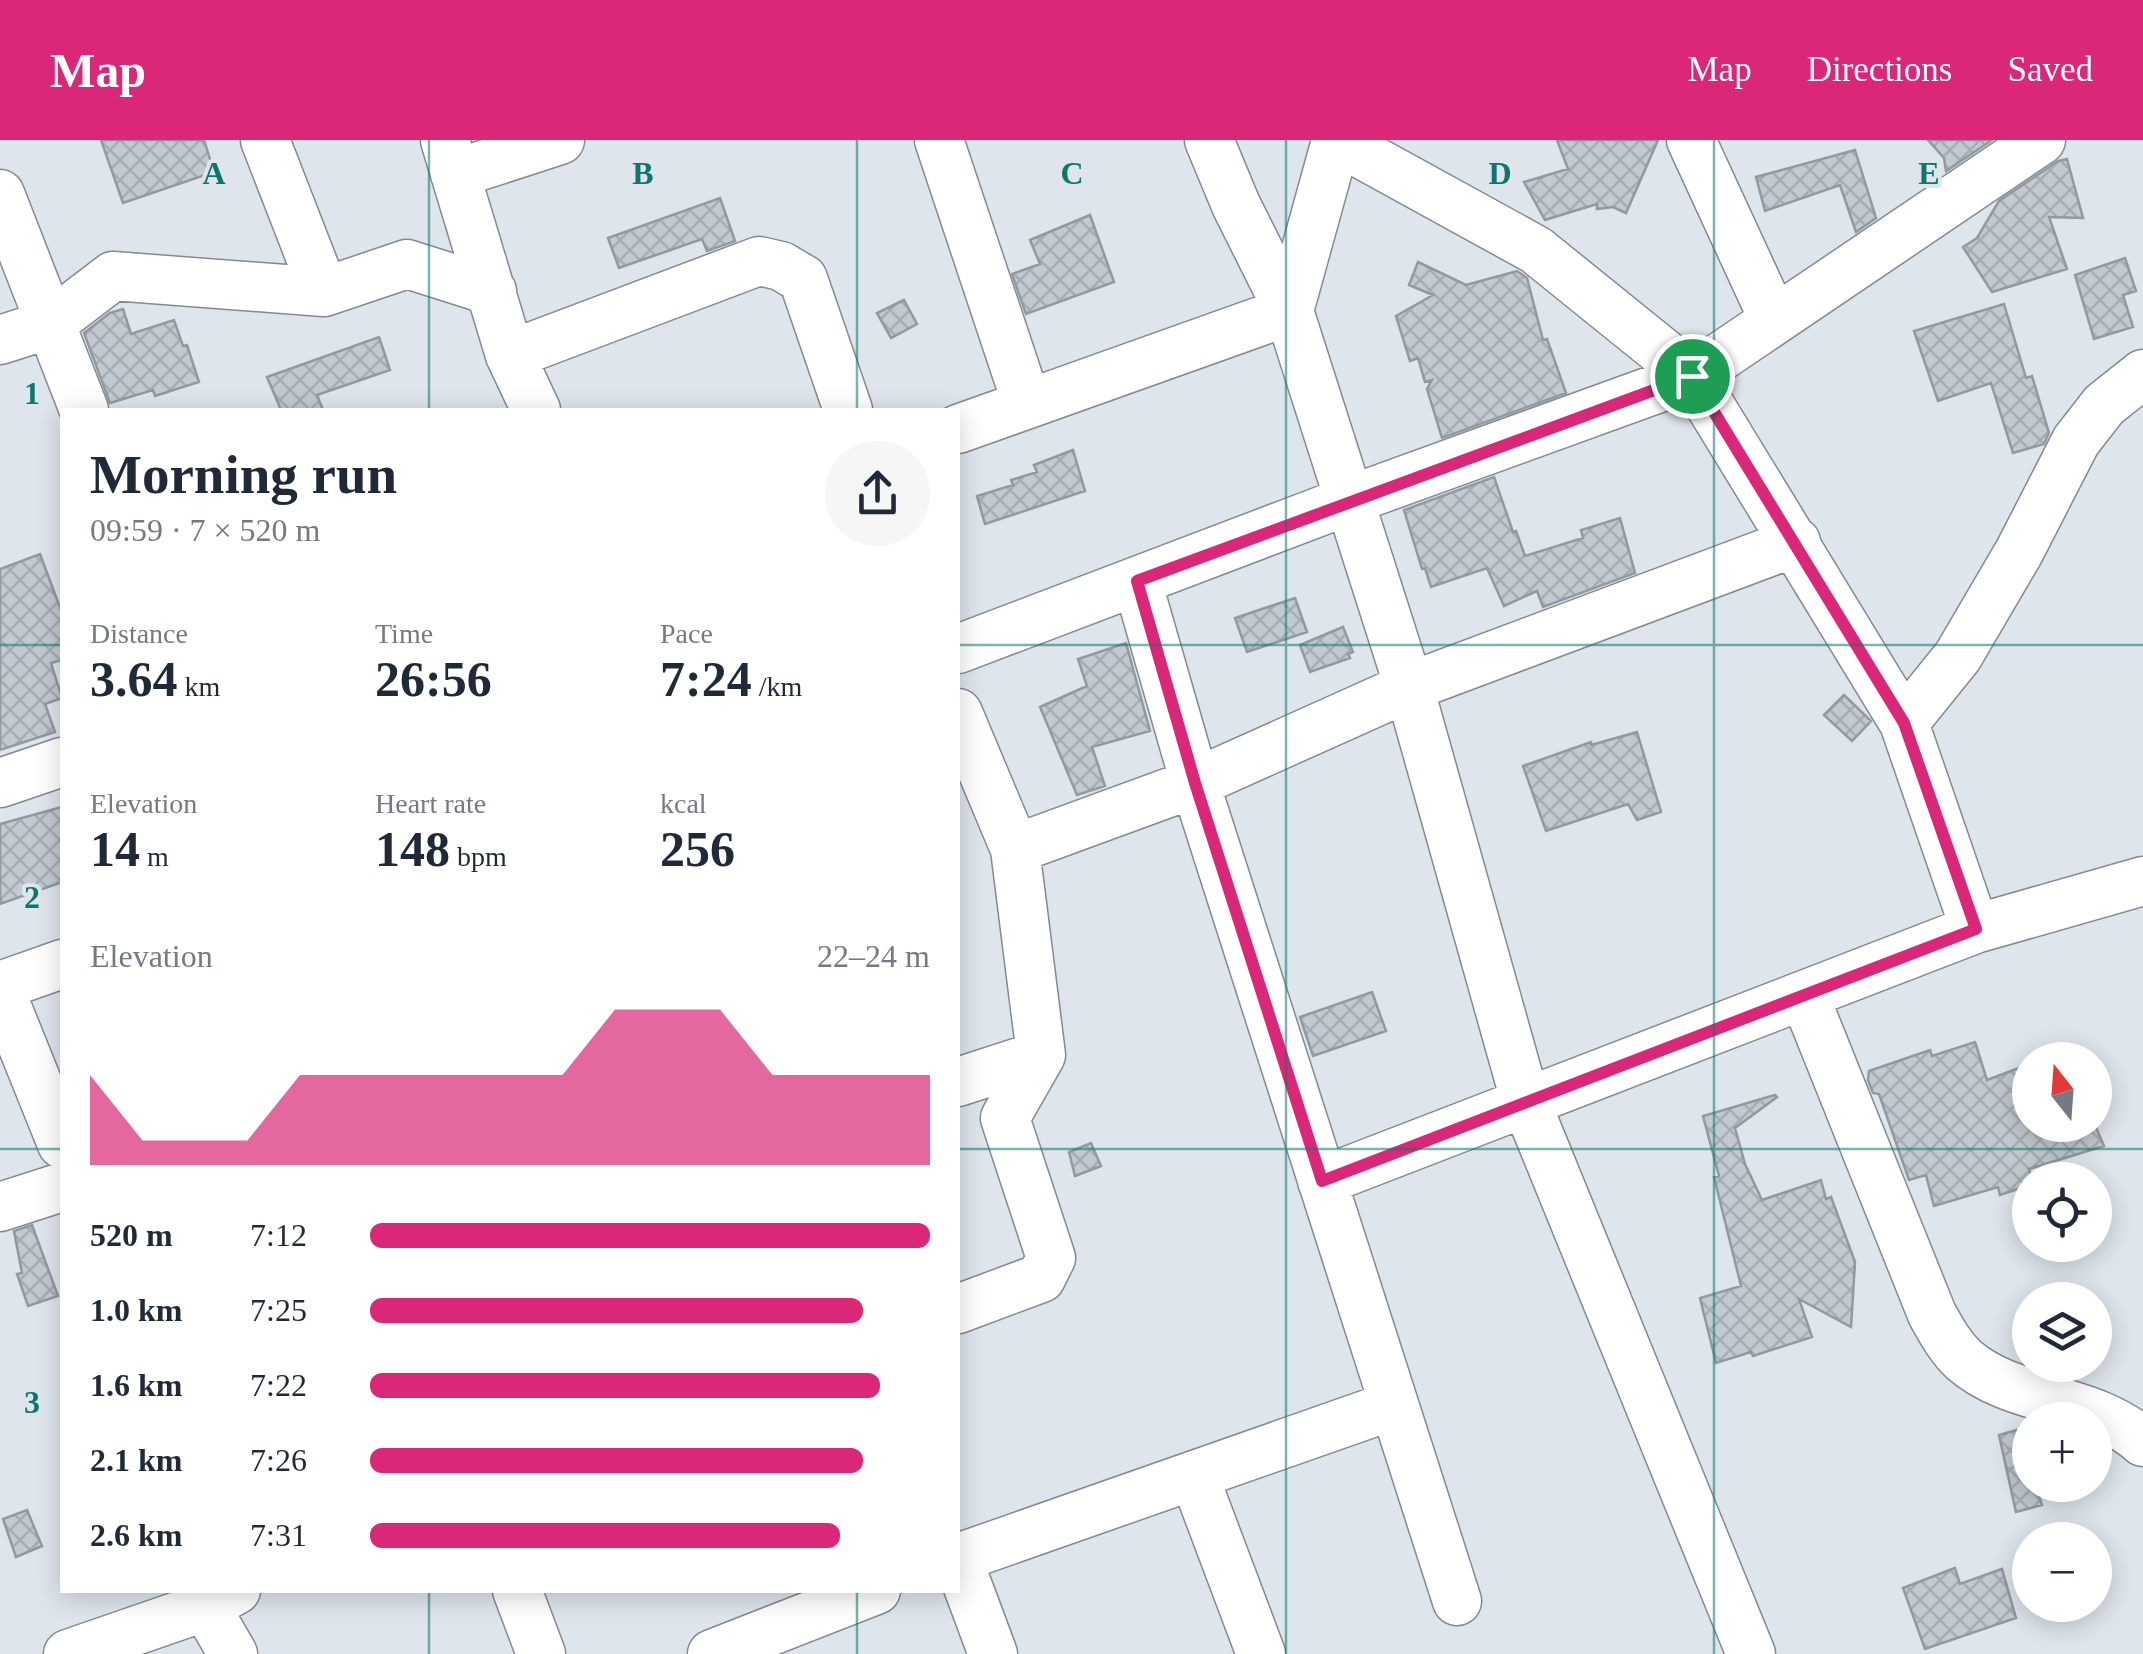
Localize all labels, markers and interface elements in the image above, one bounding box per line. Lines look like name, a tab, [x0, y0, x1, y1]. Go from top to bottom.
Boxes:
text: Map	[50, 44, 146, 97]
text: Map	[1688, 50, 1752, 89]
text: Directions	[1807, 50, 1952, 89]
text: Saved	[2007, 50, 2093, 89]
text: A	[202, 155, 226, 191]
text: B	[632, 155, 654, 191]
text: C	[1060, 155, 1084, 191]
text: D	[1488, 155, 1512, 191]
text: E	[1918, 155, 1940, 191]
pin	[1650, 334, 1735, 419]
icon: arrive	[1665, 349, 1720, 404]
text: 1	[24, 375, 40, 411]
button: share	[825, 441, 930, 546]
text: Morning run	[90, 444, 397, 505]
text: 09:59 · 7 × 520 m	[90, 512, 320, 548]
text: Distance	[90, 618, 188, 649]
text: Time	[375, 618, 433, 649]
text: Pace	[660, 618, 713, 649]
text: 3.64	[90, 651, 178, 707]
text: 26:56	[375, 651, 492, 707]
text: 7:24	[660, 651, 752, 707]
text: km	[178, 671, 220, 702]
text: /km	[752, 671, 802, 702]
text: Elevation	[90, 788, 197, 819]
text: Heart rate	[375, 788, 486, 819]
text: kcal	[660, 788, 707, 819]
text: 14	[90, 821, 140, 877]
text: 148	[375, 821, 450, 877]
text: 256	[660, 821, 735, 877]
text: m	[140, 841, 169, 872]
text: bpm	[450, 841, 507, 872]
text: 2	[24, 879, 40, 915]
text: Elevation	[90, 938, 213, 974]
text: 22–24 m	[817, 938, 930, 974]
north arrow	[2012, 1042, 2112, 1142]
map controls	[2012, 1042, 2112, 1622]
button: locate	[2012, 1162, 2112, 1262]
text: 520 m	[90, 1217, 173, 1253]
text: 7:12	[250, 1217, 307, 1253]
button: layers	[2012, 1282, 2112, 1382]
text: 1.0 km	[90, 1292, 182, 1328]
text: 7:25	[250, 1292, 307, 1328]
text: 1.6 km	[90, 1367, 182, 1403]
text: 7:22	[250, 1367, 307, 1403]
text: 3	[24, 1384, 40, 1420]
button: +	[2012, 1402, 2112, 1502]
text: 2.1 km	[90, 1442, 182, 1478]
text: 7:26	[250, 1442, 307, 1478]
text: 2.6 km	[90, 1517, 182, 1553]
text: 7:31	[250, 1517, 307, 1553]
button: −	[2012, 1522, 2112, 1622]

